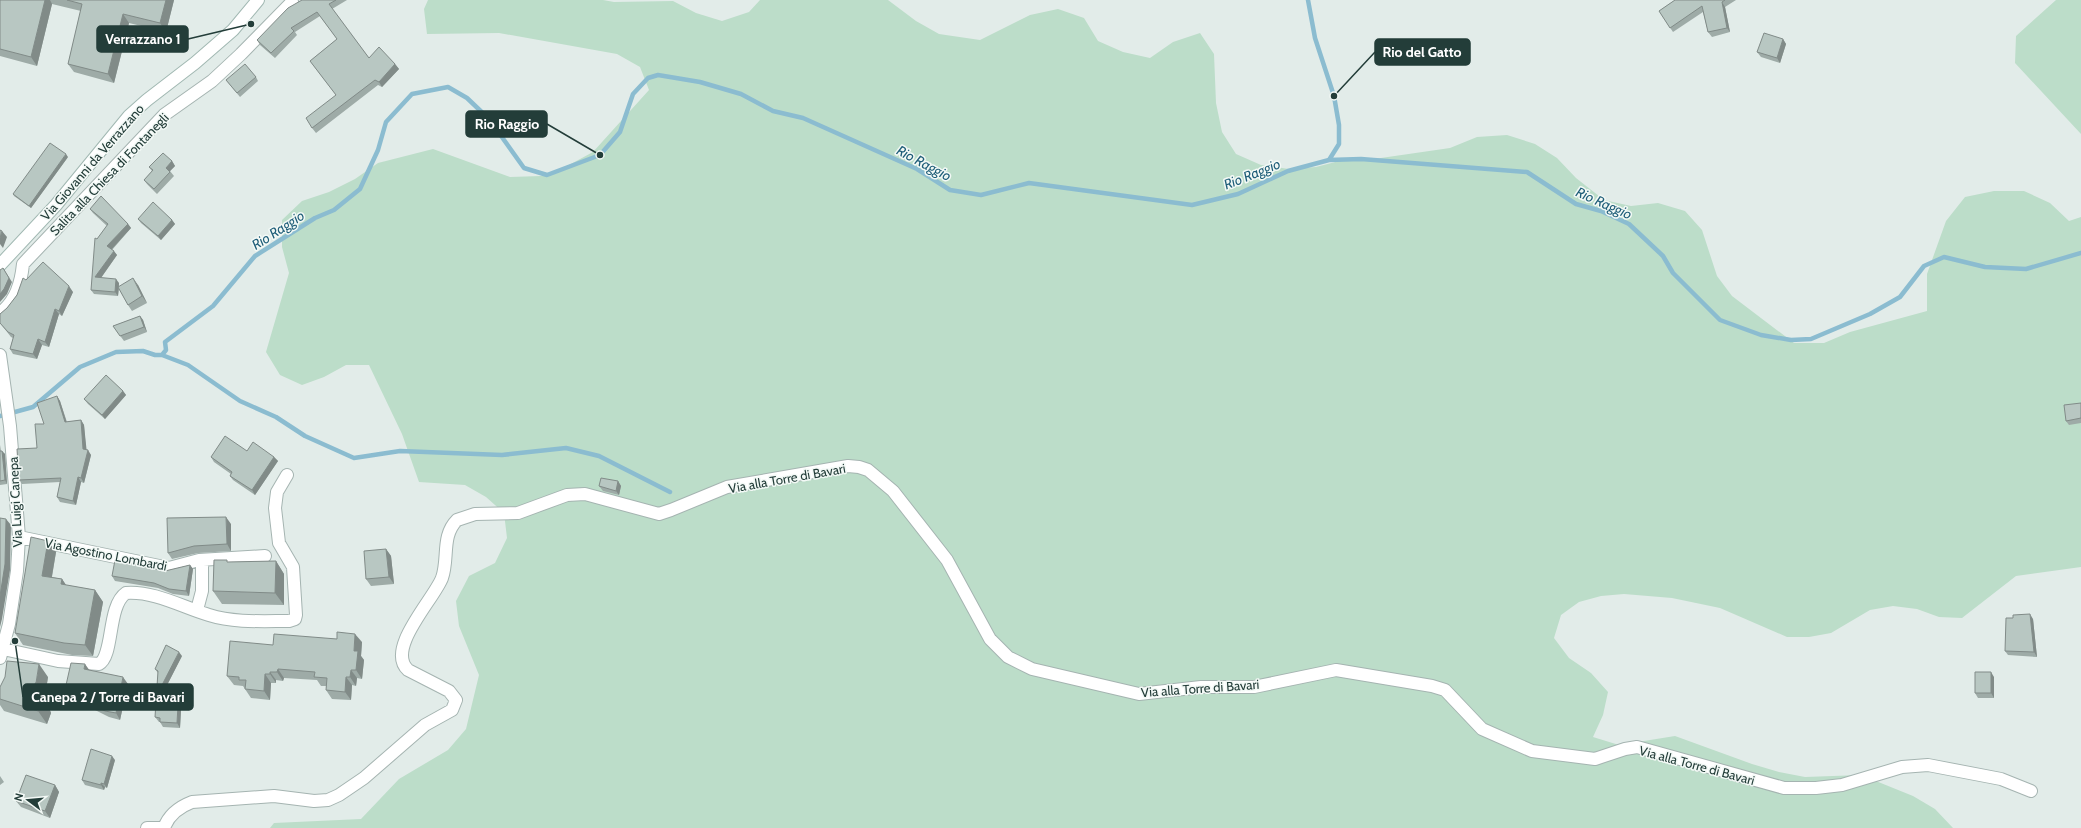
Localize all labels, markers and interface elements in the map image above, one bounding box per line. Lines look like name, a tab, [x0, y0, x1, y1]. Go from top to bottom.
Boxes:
callout: Verrazzano 1	[97, 26, 188, 52]
text: Verrazzano 1	[105, 30, 181, 48]
callout: Rio del Gatto	[1375, 39, 1470, 65]
text: Rio del Gatto	[1383, 43, 1461, 61]
street label: Via Giovanni da Verrazzano	[37, 100, 147, 224]
street label: Salita alla Chiesa di Fontanegli	[46, 109, 172, 239]
callout: Rio Raggio	[466, 111, 547, 137]
text: Rio Raggio	[475, 115, 539, 133]
water label: Rio Raggio	[894, 141, 954, 185]
water label: Rio Raggio	[1221, 155, 1283, 193]
water label: Rio Raggio	[1573, 183, 1635, 223]
water label: Rio Raggio	[248, 206, 308, 254]
street label: Via Luigi Canepa	[5, 456, 25, 548]
street label: Via alla Torre di Bavari	[727, 460, 847, 496]
street label: Via Agostino Lombardi	[44, 534, 168, 574]
street label: Via alla Torre di Bavari	[1140, 676, 1260, 700]
callout: Canepa 2 / Torre di Bavari	[23, 684, 193, 710]
text: Canepa 2 / Torre di Bavari	[31, 688, 185, 706]
street label: Via alla Torre di Bavari	[1638, 742, 1756, 788]
north arrow	[8, 780, 48, 820]
text: N	[11, 792, 26, 803]

